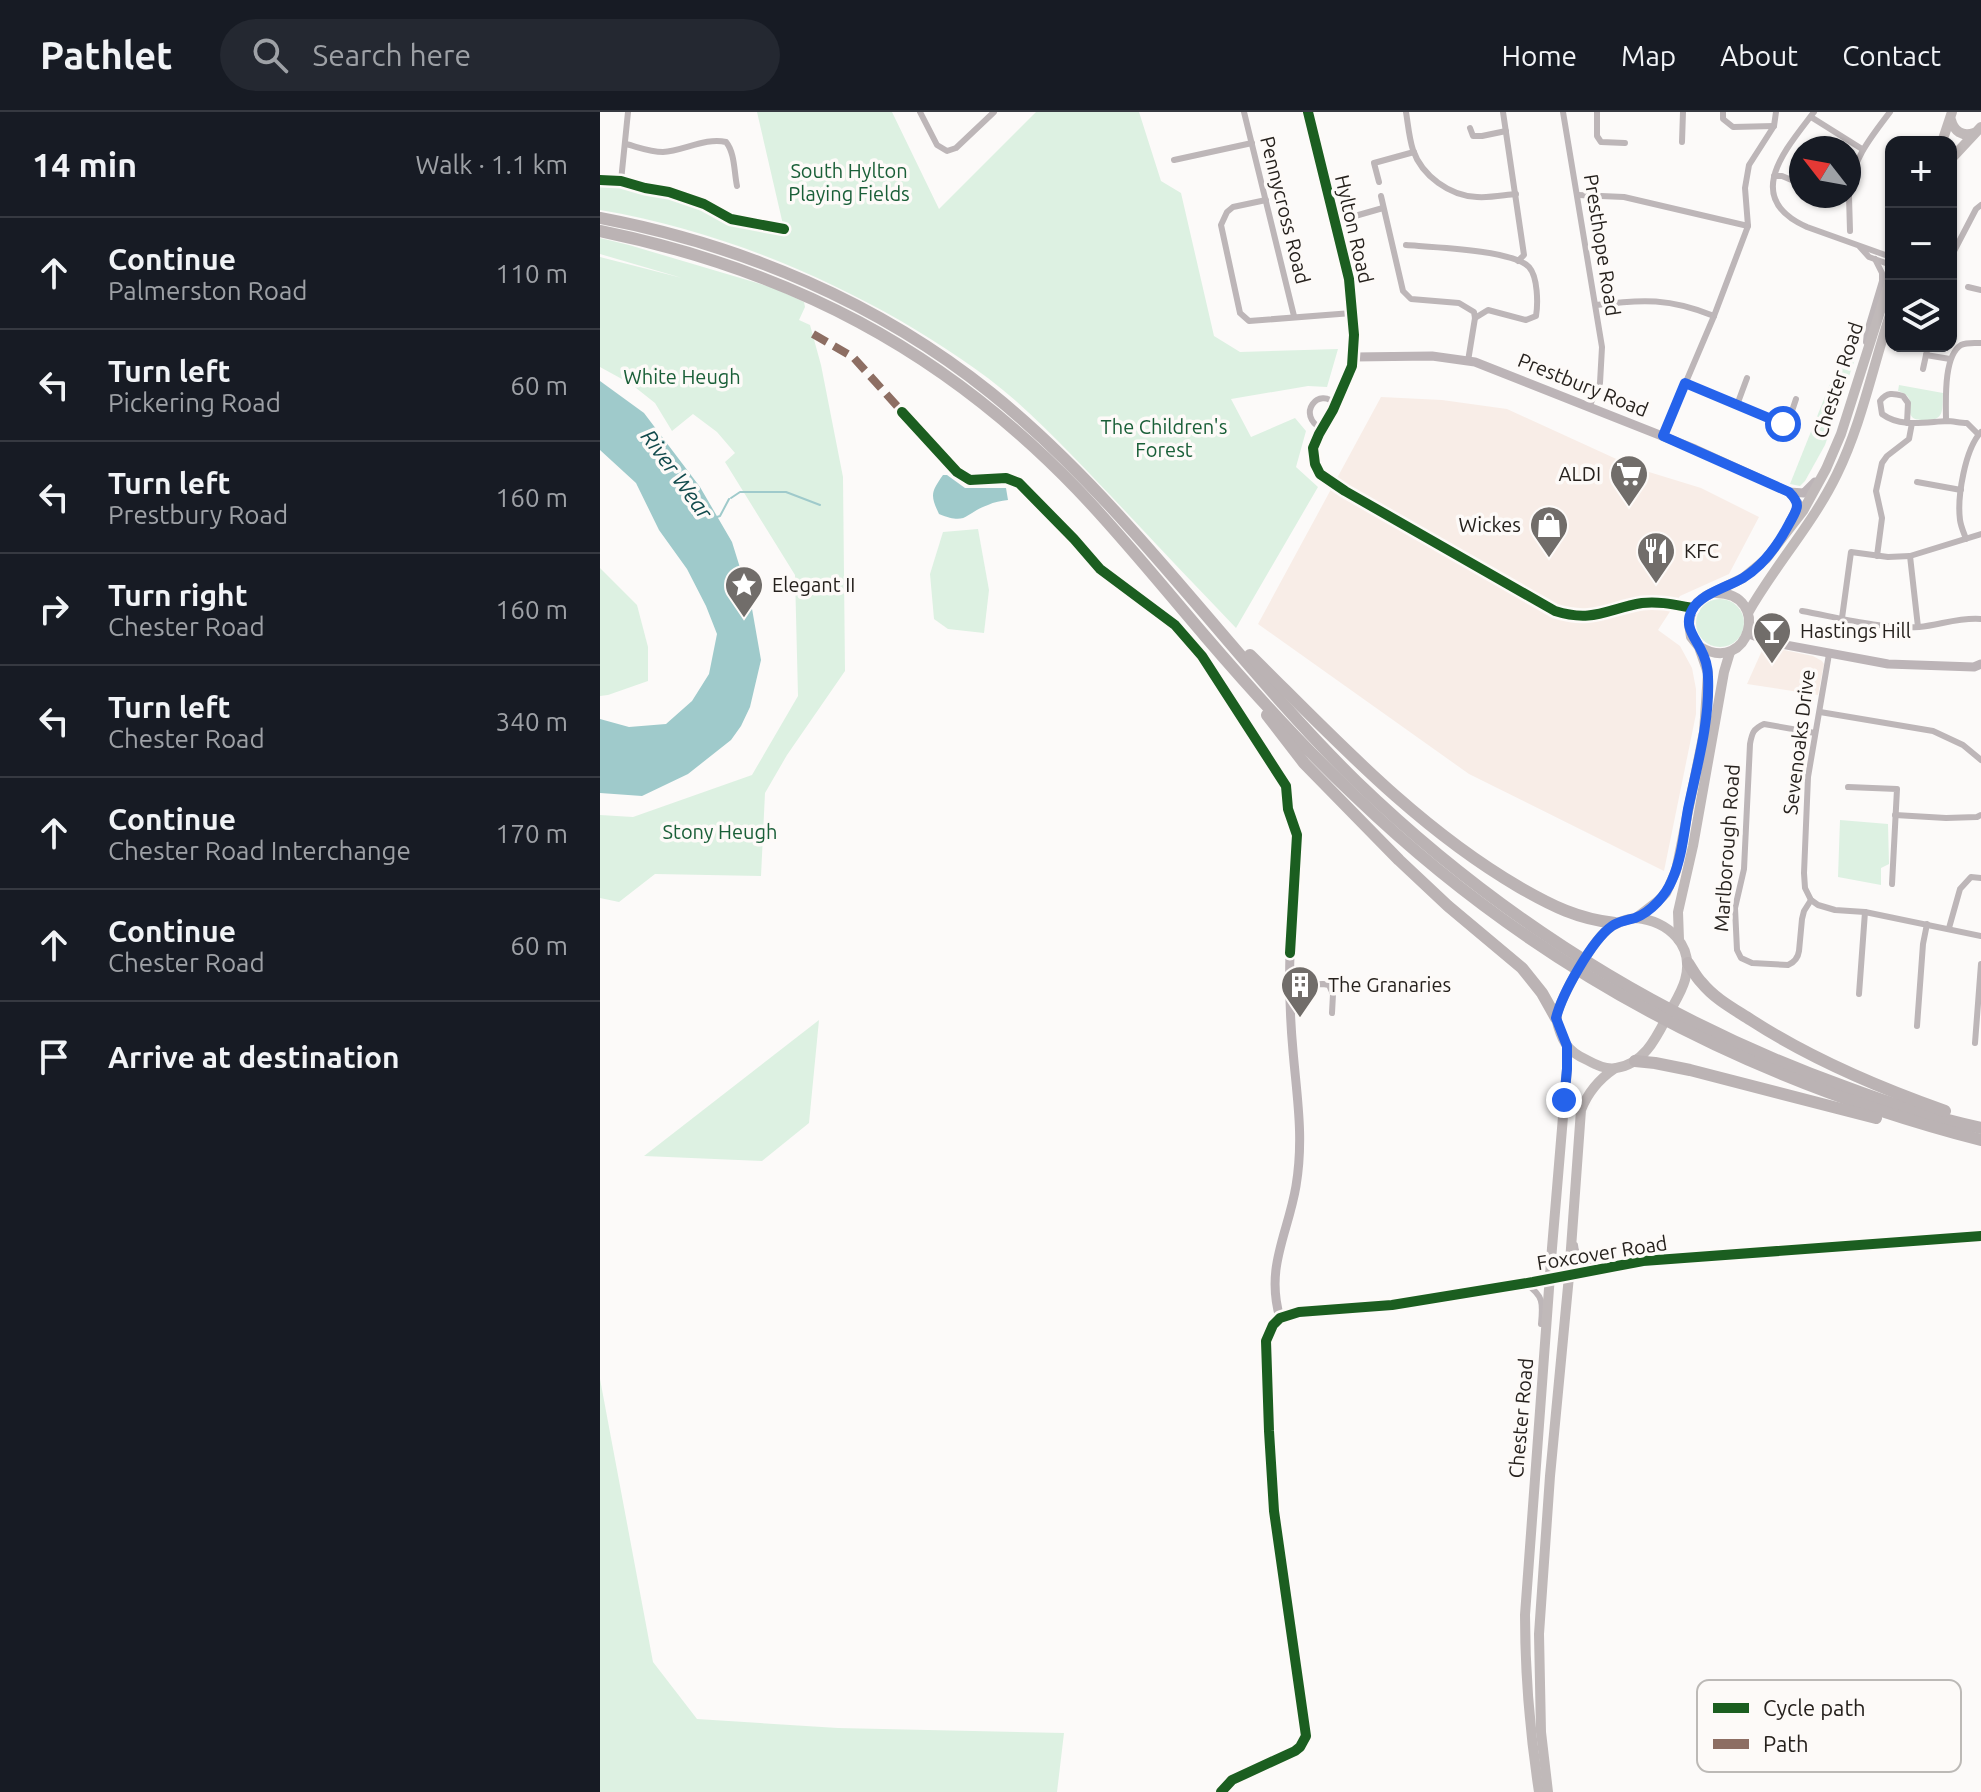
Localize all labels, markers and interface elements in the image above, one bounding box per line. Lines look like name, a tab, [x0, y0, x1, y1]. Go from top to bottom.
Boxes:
search box	[220, 19, 780, 91]
icon: search	[248, 33, 292, 77]
text: Pathlet	[40, 34, 172, 76]
text: Search here	[312, 38, 471, 72]
text: Home	[1502, 40, 1577, 71]
text: Map	[1621, 40, 1676, 71]
text: About	[1720, 40, 1798, 71]
text: Contact	[1842, 40, 1941, 71]
street label: Pennycross Road	[1256, 134, 1315, 286]
north arrow	[1789, 136, 1861, 208]
map controls	[1885, 136, 1957, 352]
button: +	[1885, 136, 1957, 208]
text: 14 min	[32, 145, 137, 183]
text: Walk · 1.1 km	[416, 150, 568, 179]
park label: South Hylton Playing Fields	[788, 159, 910, 205]
street label: Hylton Road	[1331, 172, 1378, 285]
street label: Presthope Road	[1580, 172, 1625, 318]
button: −	[1885, 208, 1957, 280]
text: Continue	[108, 242, 236, 276]
icon: ahead	[32, 251, 76, 295]
text: 110 m	[496, 259, 568, 288]
text: Palmerston Road	[108, 276, 308, 305]
button: layers	[1885, 280, 1957, 352]
street label: Chester Road	[1808, 319, 1867, 441]
street label: Prestbury Road	[1515, 348, 1652, 421]
text: Turn left	[108, 354, 230, 388]
icon: left	[32, 363, 76, 407]
park label: White Heugh	[623, 365, 741, 388]
text: 60 m	[510, 371, 568, 400]
text: Pickering Road	[108, 388, 281, 417]
route start	[1765, 406, 1801, 442]
park label: The Children's Forest	[1101, 415, 1227, 461]
water label: River Wear	[637, 424, 719, 524]
supermarket icon: ALDI	[1608, 453, 1650, 508]
place label: ALDI	[1559, 462, 1601, 485]
text: Turn left	[108, 466, 230, 500]
icon: left	[32, 475, 76, 519]
text: 160 m	[496, 483, 568, 512]
text: Prestbury Road	[108, 500, 288, 529]
shop icon: Wickes	[1528, 504, 1570, 559]
place label: Wickes	[1458, 513, 1521, 536]
restaurant icon: KFC	[1635, 530, 1677, 585]
place label: KFC	[1684, 539, 1719, 562]
place icon: Elegant II	[723, 564, 765, 619]
place label: Elegant II	[772, 573, 855, 596]
text: Turn right	[108, 578, 248, 612]
icon: right	[32, 587, 76, 631]
text: 160 m	[496, 595, 568, 624]
bar icon: Hastings Hill	[1751, 610, 1793, 665]
text: Chester Road	[108, 612, 265, 641]
place label: Hastings Hill	[1800, 619, 1911, 642]
street label: Sevenoaks Drive	[1778, 668, 1819, 816]
text: Turn left	[108, 690, 230, 724]
icon: left	[32, 699, 76, 743]
text: 340 m	[496, 707, 568, 736]
text: Chester Road	[108, 724, 265, 753]
street label: Marlborough Road	[1709, 763, 1744, 933]
text: Continue	[108, 802, 236, 836]
icon: ahead	[32, 811, 76, 855]
text: 170 m	[496, 819, 568, 848]
park label: Stony Heugh	[663, 820, 777, 843]
text: Chester Road Interchange	[108, 836, 411, 865]
text: Continue	[108, 914, 236, 948]
icon: ahead	[32, 923, 76, 967]
text: 60 m	[510, 931, 568, 960]
text: Chester Road	[108, 948, 265, 977]
building icon: The Granaries	[1279, 964, 1321, 1019]
place label: The Granaries	[1328, 973, 1451, 996]
icon: arrive	[32, 1035, 76, 1079]
text: Arrive at destination	[108, 1040, 400, 1074]
route end	[1546, 1082, 1582, 1118]
street label: Foxcover Road	[1535, 1231, 1669, 1274]
street label: Chester Road	[1504, 1357, 1537, 1479]
legend	[1697, 1680, 1961, 1772]
text: Cycle path	[1763, 1695, 1866, 1720]
text: Path	[1763, 1731, 1808, 1756]

